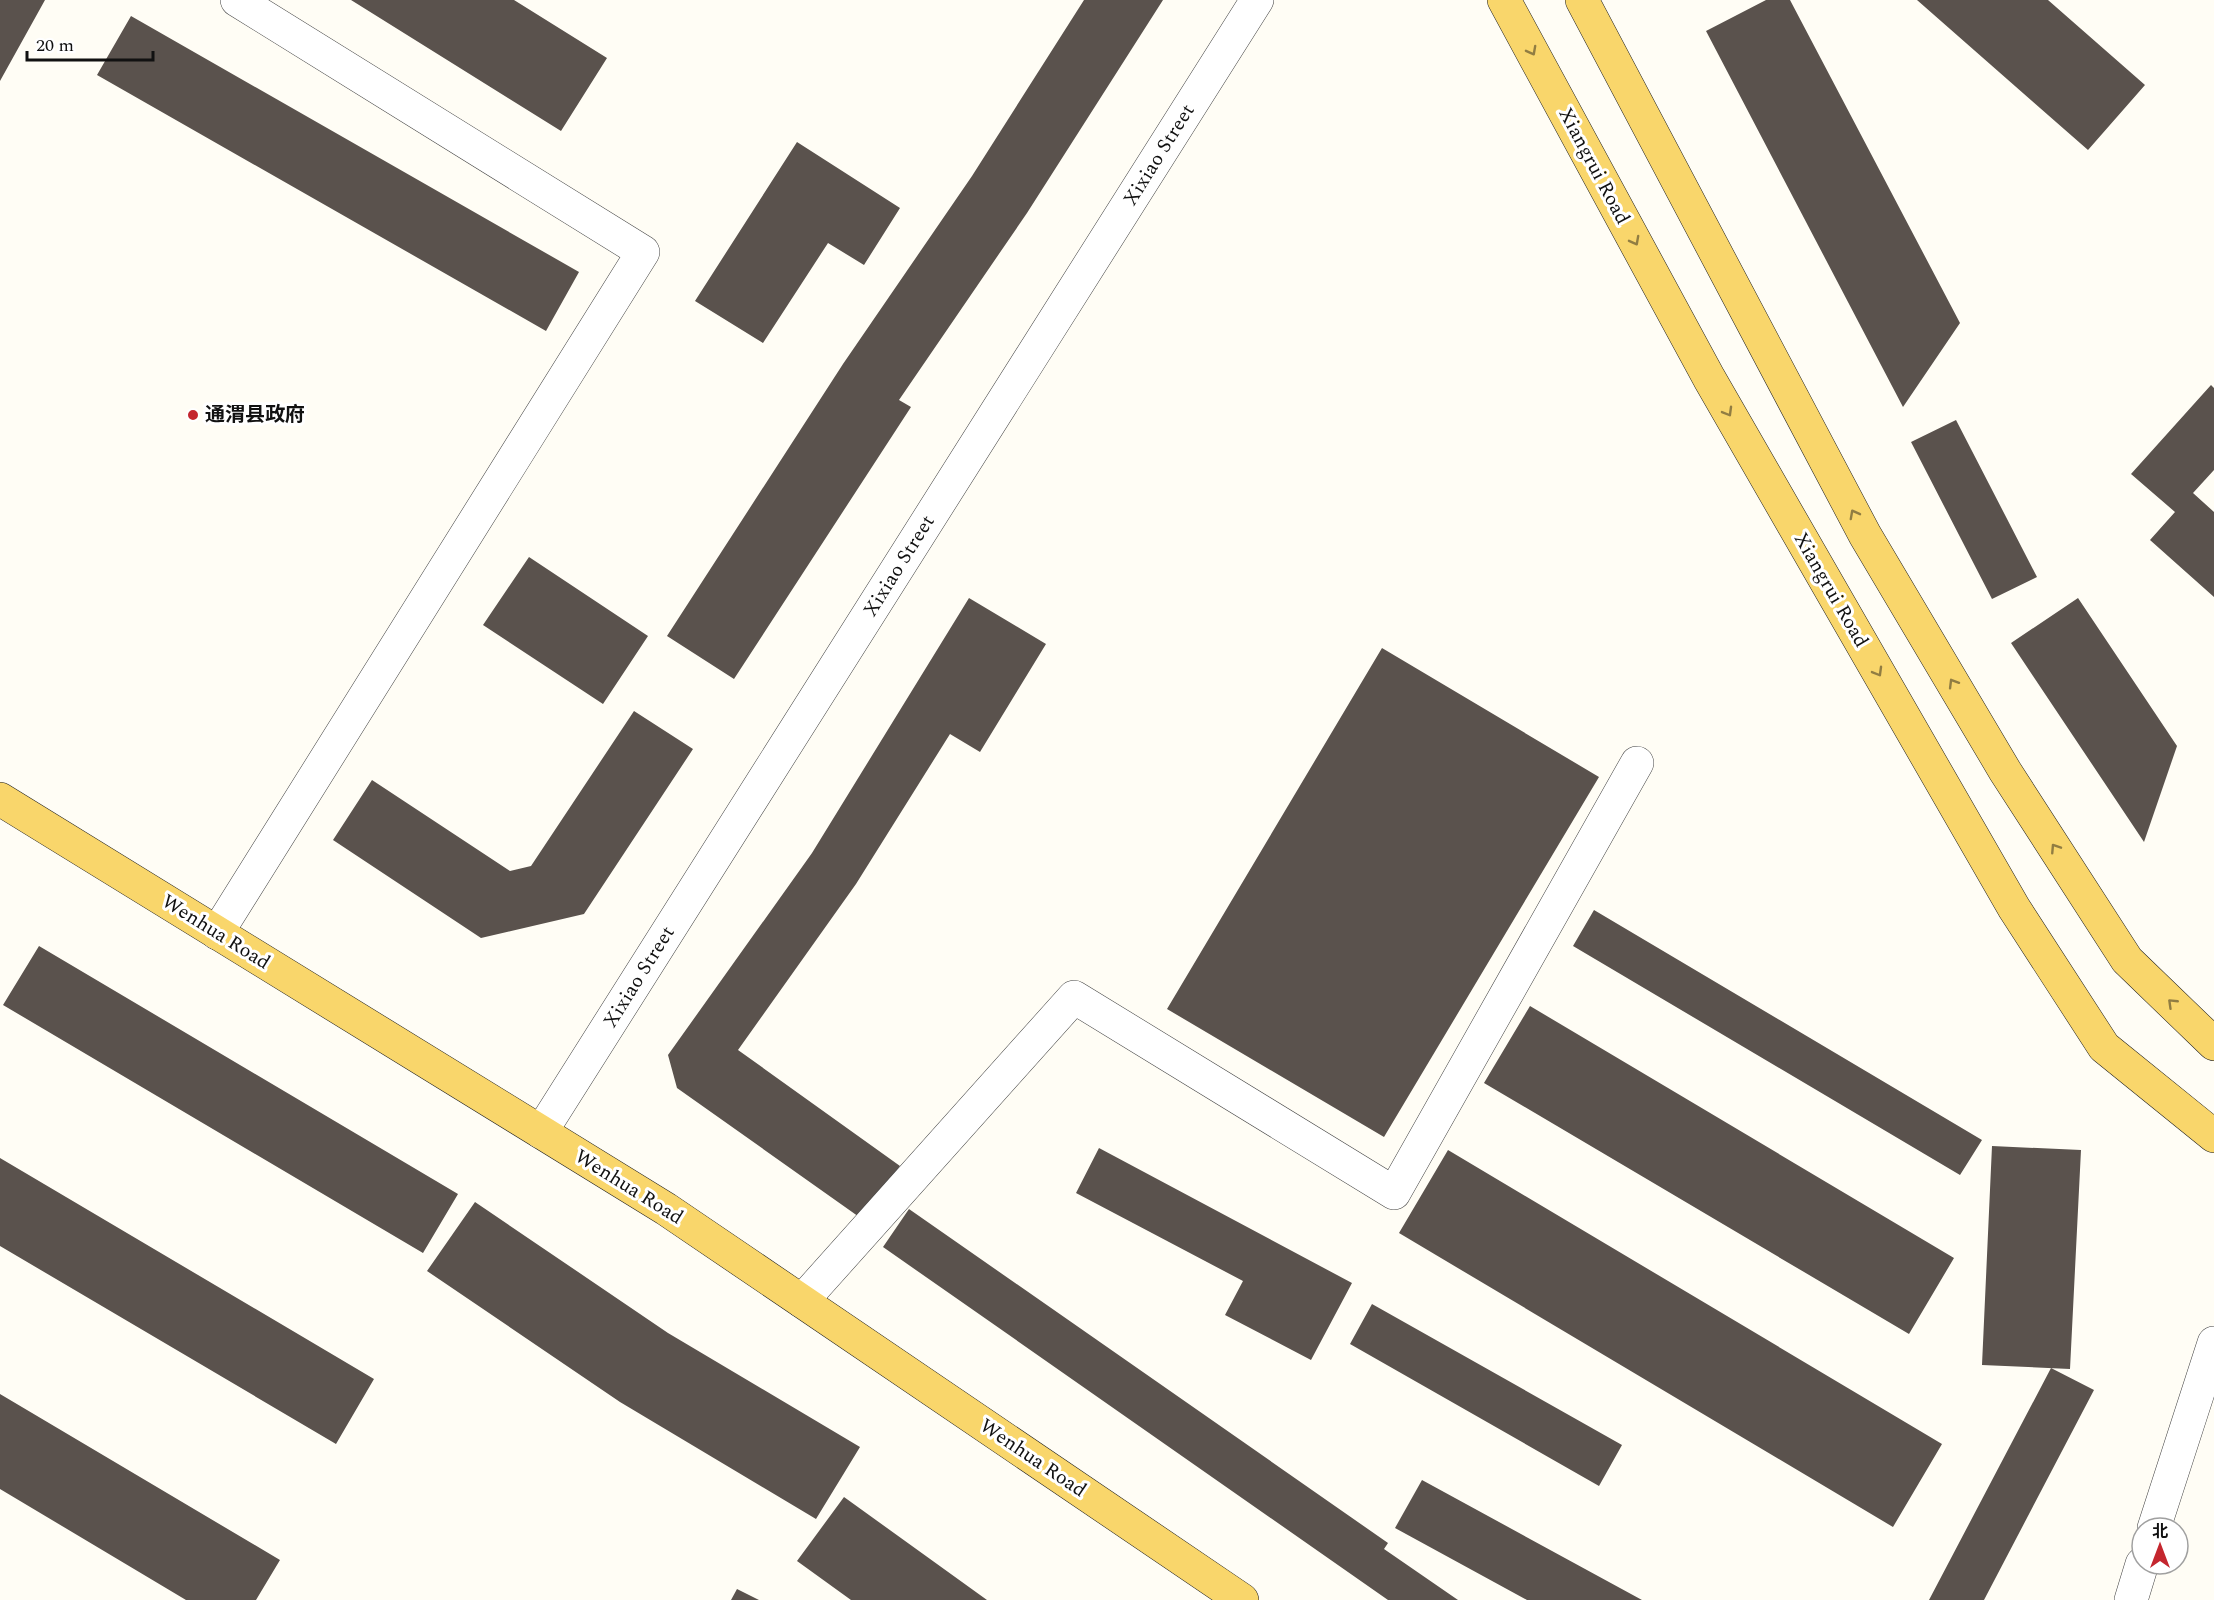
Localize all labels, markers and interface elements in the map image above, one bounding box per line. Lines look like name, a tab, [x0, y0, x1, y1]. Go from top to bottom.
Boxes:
scale bar	[27, 24, 153, 62]
text: 20 m	[36, 32, 74, 59]
one-way arrow	[1525, 45, 1536, 56]
street label: Xixiao Street	[1116, 98, 1202, 212]
street label: Xiangrui Road	[1551, 102, 1637, 230]
one-way arrow	[1628, 235, 1639, 246]
place label: 通渭县政府	[205, 400, 305, 430]
one-way arrow	[1721, 406, 1733, 416]
marker: 通渭县政府	[186, 408, 200, 422]
street label: Xixiao Street	[856, 509, 942, 623]
one-way arrow	[1850, 510, 1861, 521]
street label: Xiangrui Road	[1786, 527, 1876, 653]
one-way arrow	[1871, 666, 1882, 676]
one-way arrow	[1948, 679, 1960, 689]
one-way arrow	[2051, 844, 2062, 855]
street label: Wenhua Road	[156, 887, 276, 977]
street label: Xixiao Street	[596, 920, 682, 1034]
one-way arrow	[2168, 999, 2179, 1010]
street label: Wenhua Road	[569, 1142, 689, 1232]
street label: Wenhua Road	[974, 1411, 1092, 1505]
north arrow	[2130, 1516, 2190, 1576]
text: 北	[2152, 1520, 2168, 1544]

